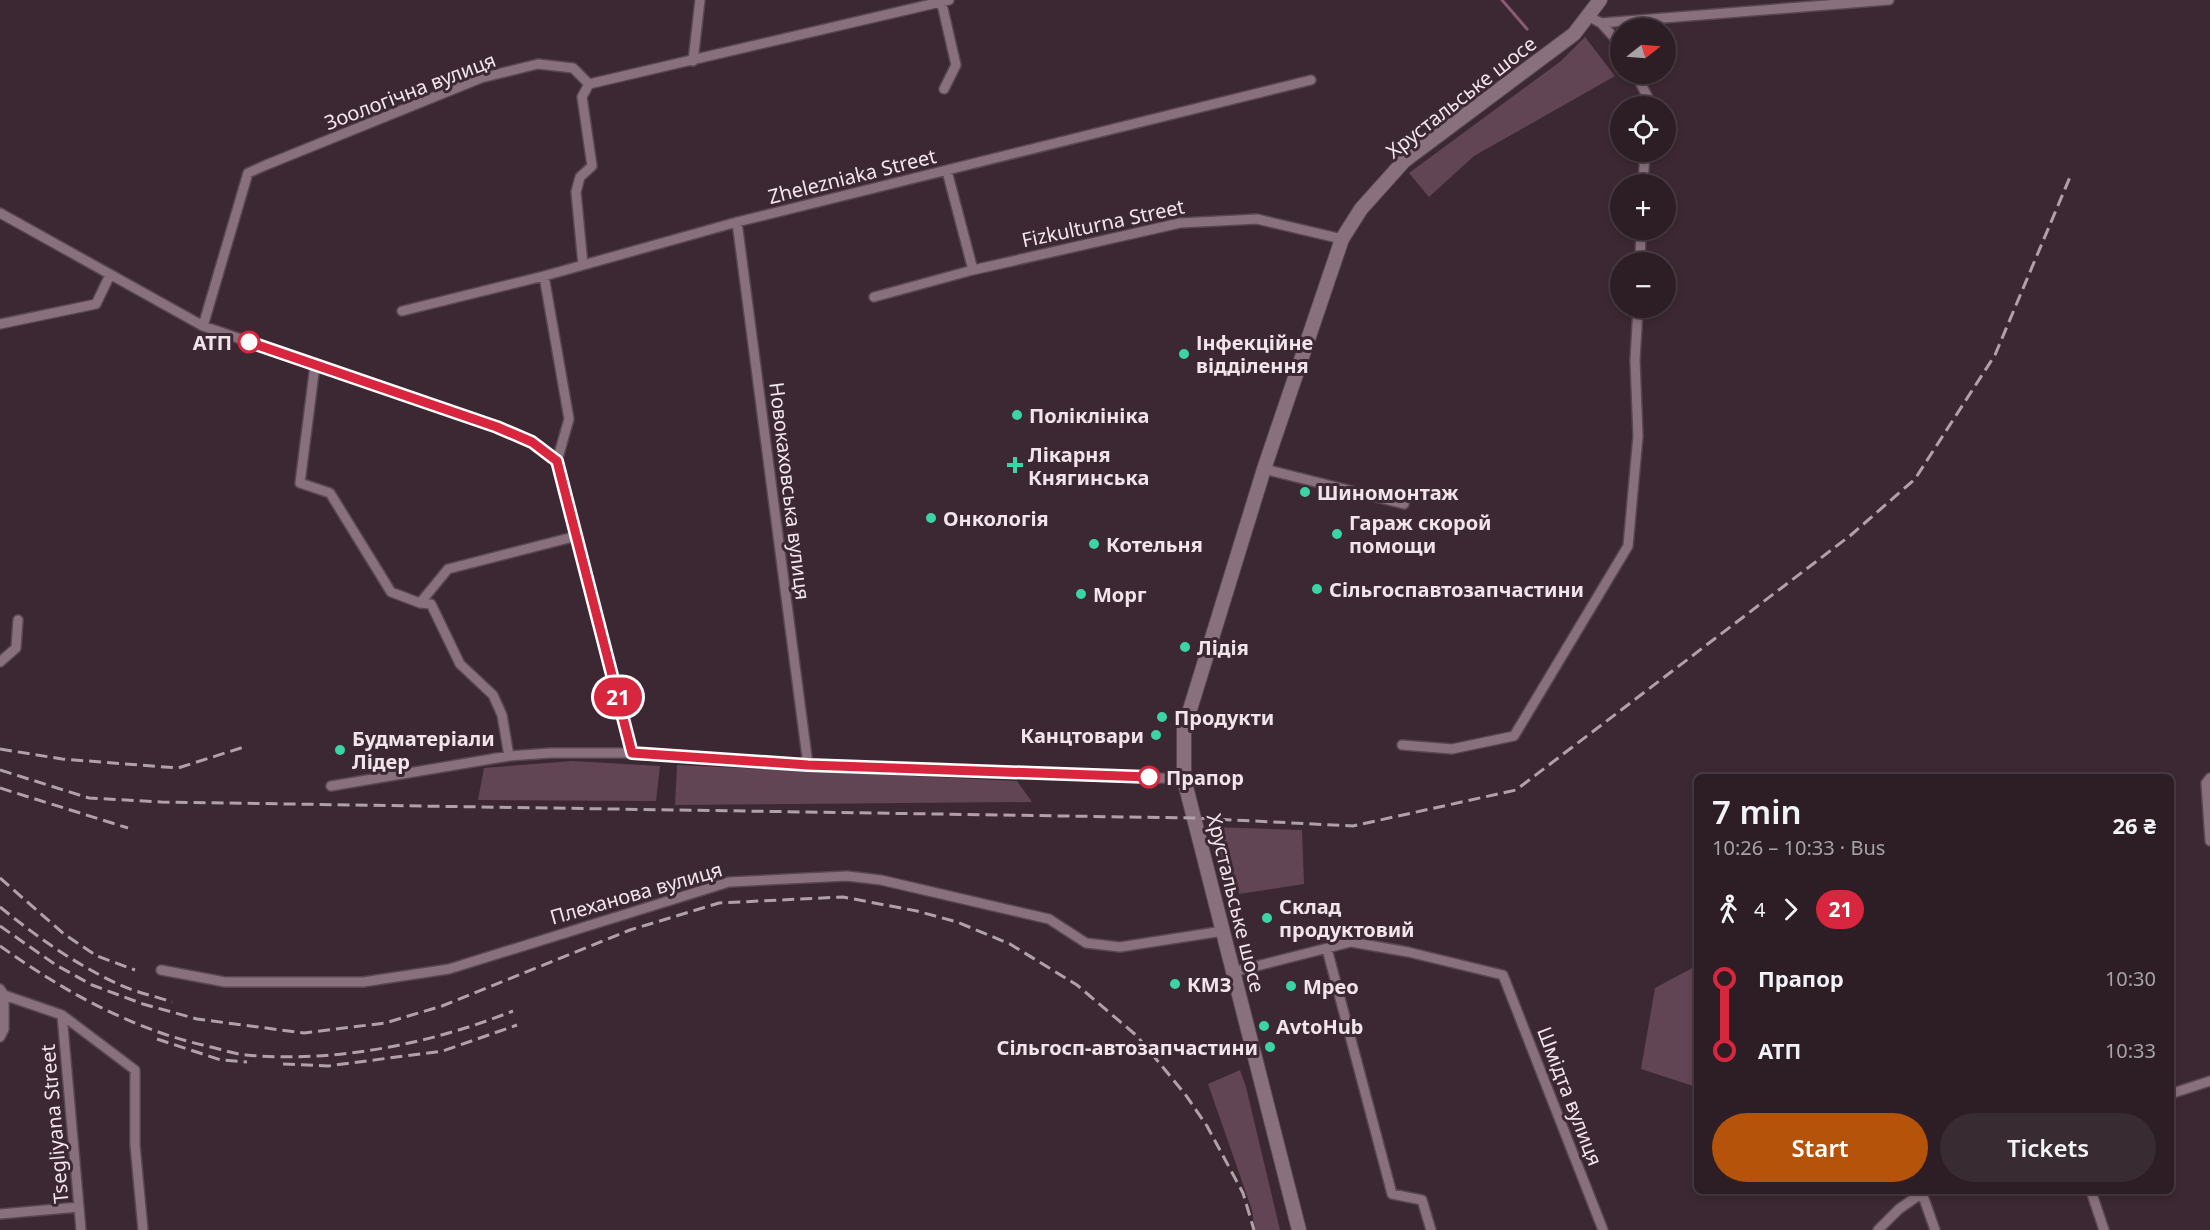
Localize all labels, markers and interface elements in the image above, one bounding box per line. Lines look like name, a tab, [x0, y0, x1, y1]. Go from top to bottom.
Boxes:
north arrow	[1610, 18, 1676, 84]
map controls	[1610, 18, 1676, 318]
street label: Хрустальське шосе	[1380, 30, 1542, 164]
street label: Зоологічна вулиця	[320, 46, 500, 136]
button: locate	[1610, 96, 1676, 162]
street label: Zhelezniaka Street	[765, 142, 939, 210]
button: +	[1610, 174, 1676, 240]
street label: Fizkulturna Street	[1019, 193, 1187, 253]
button: −	[1610, 252, 1676, 318]
place label: АТП	[193, 329, 232, 356]
place label: Інфекційне відділення	[1196, 329, 1313, 379]
marker: АТП	[238, 331, 260, 353]
marker: Інфекційне відділення	[1177, 347, 1191, 361]
street label: Новокаховська вулиця	[763, 381, 817, 601]
place label: Поліклініка	[1029, 402, 1149, 429]
marker: Поліклініка	[1010, 408, 1024, 422]
place label: Лікарня Княгинська	[1028, 441, 1149, 491]
marker: Лікарня Княгинська	[1006, 456, 1024, 474]
place label: Шиномонтаж	[1317, 479, 1459, 506]
marker: Шиномонтаж	[1298, 485, 1312, 499]
place label: Онкологія	[943, 505, 1049, 532]
place label: Гараж скорой помощи	[1349, 509, 1492, 559]
marker: Онкологія	[924, 511, 938, 525]
marker: Гараж скорой помощи	[1330, 527, 1344, 541]
place label: Котельня	[1106, 531, 1203, 558]
marker: Котельня	[1087, 537, 1101, 551]
place label: Сільгоспавтозапчастини	[1329, 576, 1584, 603]
place label: Морг	[1093, 581, 1147, 608]
marker: Сільгоспавтозапчастини	[1310, 582, 1324, 596]
marker: Морг	[1074, 587, 1088, 601]
place label: Лідія	[1197, 634, 1249, 661]
marker: Лідія	[1178, 640, 1192, 654]
line badge: 21	[591, 678, 645, 716]
text: 21	[606, 683, 630, 711]
place label: Продукти	[1174, 704, 1274, 731]
marker: Продукти	[1155, 710, 1169, 724]
place label: Канцтовари	[1020, 722, 1144, 749]
place label: Будматеріали Лідер	[352, 725, 495, 775]
marker: Канцтовари	[1149, 728, 1163, 742]
marker: Будматеріали Лідер	[333, 743, 347, 757]
place label: Прапор	[1166, 764, 1244, 791]
marker: Прапор	[1138, 766, 1160, 788]
text: 7 min	[1712, 789, 1802, 834]
text: 26 ₴	[2113, 810, 2156, 840]
street label: Хрустальське шосе	[1201, 811, 1271, 995]
text: 10:26 – 10:33 · Bus	[1712, 834, 1885, 861]
street label: Плеханова вулиця	[547, 856, 725, 930]
place label: Склад продуктовий	[1279, 893, 1415, 943]
icon: walk	[1712, 893, 1745, 926]
icon: forward	[1774, 893, 1807, 926]
text: 21	[1828, 895, 1852, 923]
text: 4	[1754, 896, 1765, 923]
marker: Склад продуктовий	[1260, 911, 1274, 925]
text: Прапор	[1758, 963, 1844, 993]
text: 10:30	[2105, 965, 2156, 992]
place label: КМЗ	[1187, 971, 1232, 998]
place label: Мрео	[1303, 973, 1359, 1000]
marker: КМЗ	[1168, 977, 1182, 991]
marker: Мрео	[1284, 979, 1298, 993]
place label: AvtoHub	[1276, 1013, 1363, 1040]
marker: AvtoHub	[1257, 1019, 1271, 1033]
street label: Шмідта вулиця	[1531, 1023, 1609, 1169]
place label: Сільгосп-автозапчастини	[997, 1034, 1258, 1061]
text: АТП	[1758, 1035, 1801, 1065]
text: 10:33	[2105, 1037, 2156, 1064]
marker: Сільгосп-автозапчастини	[1263, 1040, 1277, 1054]
street label: Tsegliyana Street	[34, 1043, 74, 1205]
button: Start	[1712, 1113, 1928, 1182]
button: Tickets	[1940, 1113, 2156, 1182]

